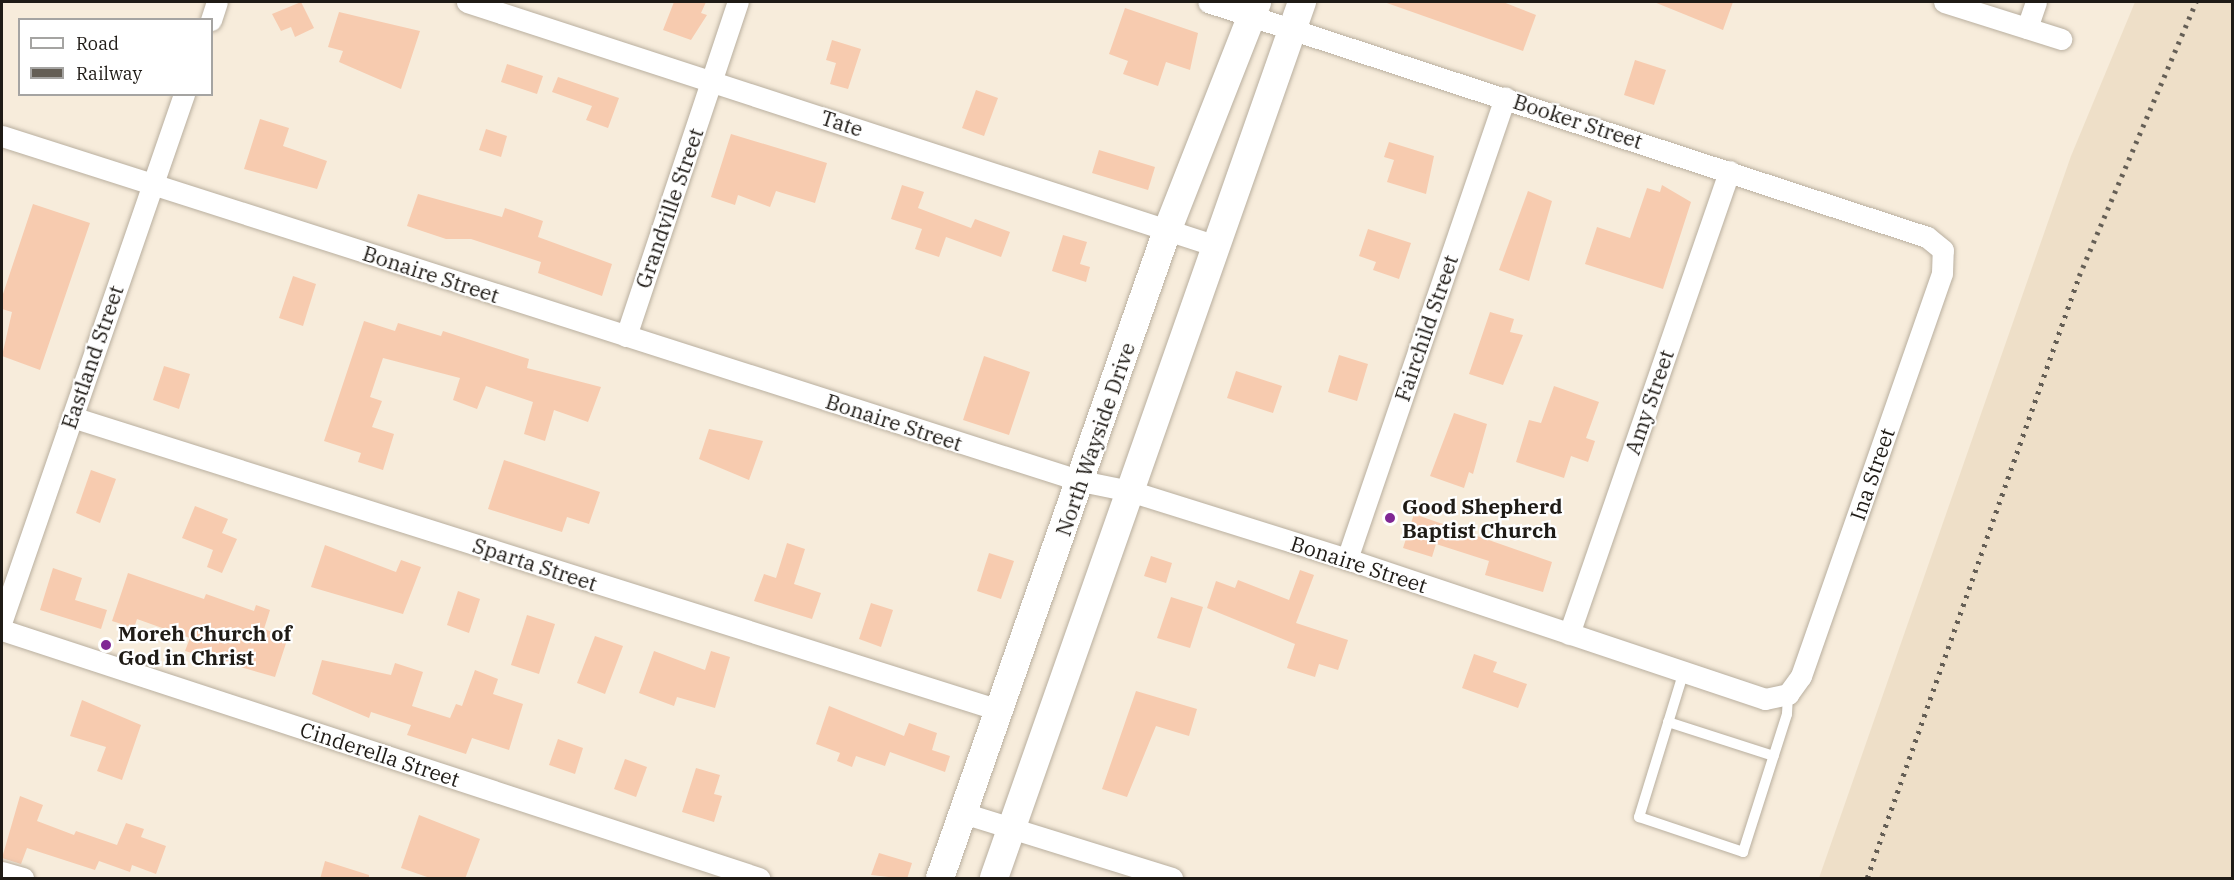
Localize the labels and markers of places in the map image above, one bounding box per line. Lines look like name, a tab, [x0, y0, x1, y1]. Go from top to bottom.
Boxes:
place label: Good Shepherd Baptist Church	[1402, 493, 1563, 543]
marker: Good Shepherd Baptist Church	[1383, 511, 1397, 525]
place label: Moreh Church of God in Christ	[118, 620, 291, 670]
marker: Moreh Church of God in Christ	[99, 638, 113, 652]

